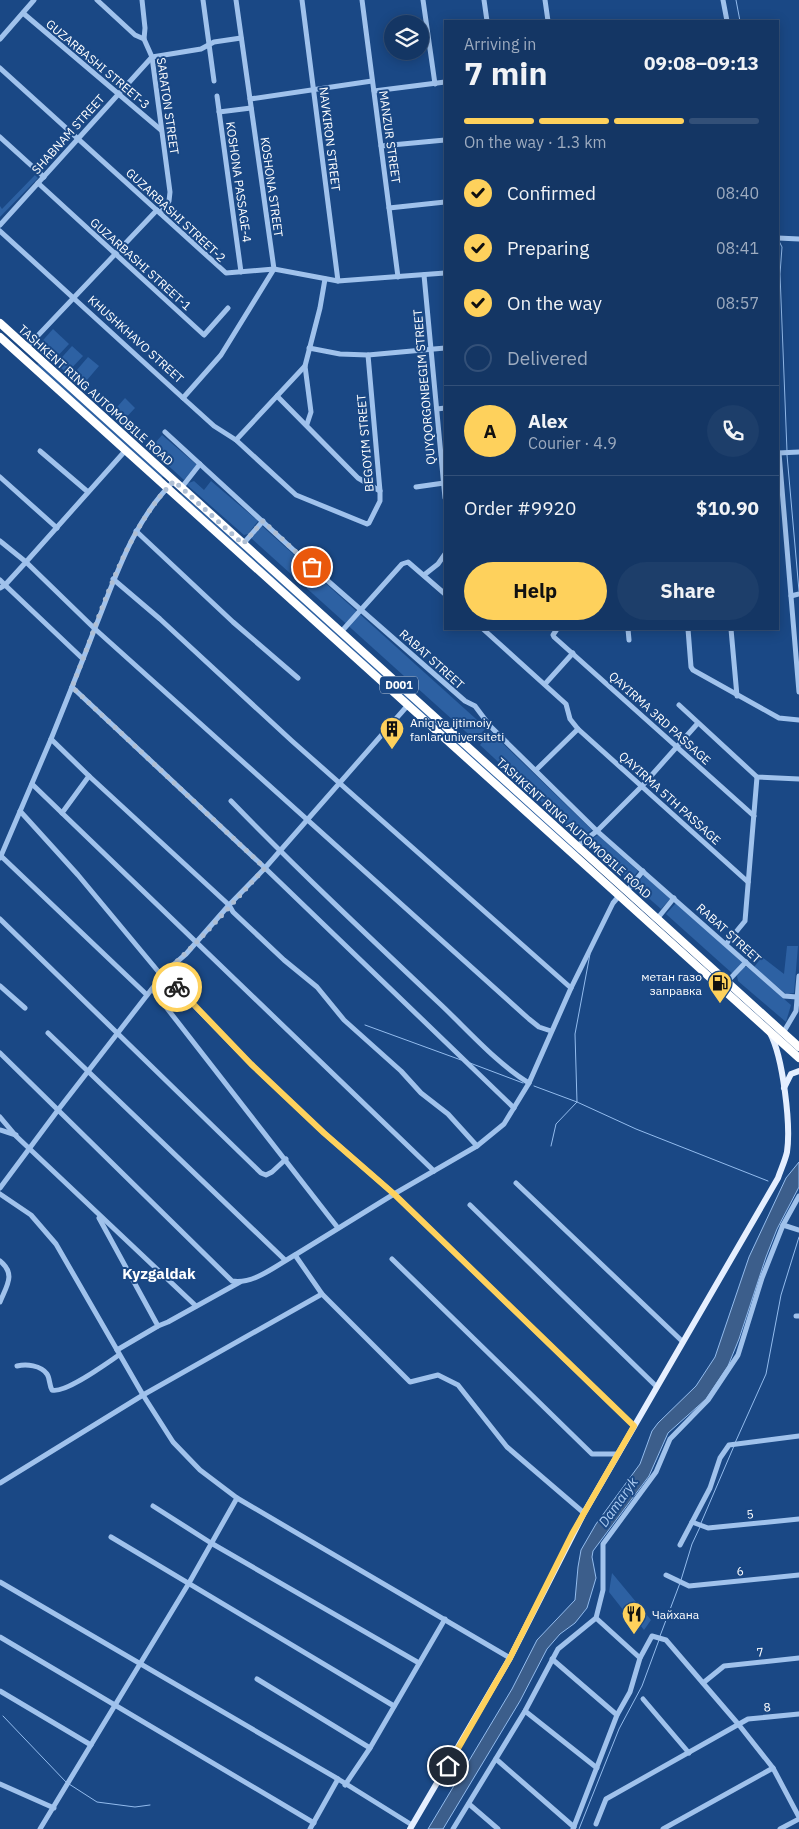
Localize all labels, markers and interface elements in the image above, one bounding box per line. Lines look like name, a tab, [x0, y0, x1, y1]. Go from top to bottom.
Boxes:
map controls	[384, 15, 429, 60]
button: layers	[384, 15, 429, 60]
street label: GUZARBASHI STREET-3	[43, 16, 153, 112]
text: Arriving in	[464, 34, 536, 54]
text: 09:08–09:13	[644, 51, 759, 75]
text: 7 min	[464, 52, 548, 94]
street label: SARATON STREET	[154, 56, 182, 156]
street label: NAVKIRON STREET	[316, 86, 344, 192]
street label: MANZUR STREET	[376, 90, 404, 185]
street label: SHABNAM STREET	[28, 91, 108, 177]
street label: KOSHONA PASSAGE-4	[223, 121, 255, 243]
text: On the way · 1.3 km	[464, 132, 607, 152]
street label: KOSHONA STREET	[258, 136, 286, 238]
street label: GUZARBASHI STREET-2	[123, 165, 229, 265]
icon: check	[464, 179, 492, 207]
text: Confirmed	[507, 181, 596, 205]
text: 08:40	[716, 183, 759, 203]
street label: GUZARBASHI STREET-1	[87, 215, 195, 313]
icon: check	[464, 234, 492, 262]
text: Preparing	[507, 236, 589, 260]
text: 08:41	[716, 238, 759, 258]
icon: check	[464, 289, 492, 317]
text: On the way	[507, 291, 602, 315]
street label: KHUSHKHAVO STREET	[85, 292, 187, 386]
text: 08:57	[716, 293, 759, 313]
street label: QUYQORGONBEGIM STREET	[410, 308, 438, 465]
street label: TASHKENT RING AUTOMOBILE ROAD	[15, 321, 177, 469]
text: Delivered	[507, 346, 588, 370]
street label: BEGOYIM STREET	[353, 393, 377, 492]
button: phone	[707, 405, 759, 457]
text: Alex	[528, 409, 568, 433]
text: A	[483, 419, 497, 443]
text: Courier · 4.9	[528, 433, 617, 453]
text: Order #9920	[464, 496, 576, 520]
text: $10.90	[696, 496, 759, 520]
pin	[291, 546, 333, 588]
icon: bag	[298, 553, 326, 581]
button: Help	[464, 562, 607, 620]
button: Share	[617, 562, 759, 620]
street label: RABAT STREET	[397, 626, 468, 692]
street label: QAYIRMA 3RD PASSAGE	[606, 668, 714, 768]
road number: D001	[380, 676, 418, 694]
place label: Aniq va ijtimoiy fanlar universiteti	[410, 715, 504, 744]
building icon: Aniq va ijtimoiy fanlar universiteti	[379, 716, 405, 750]
street label: QAYIRMA 5TH PASSAGE	[616, 748, 724, 848]
street label: TASHKENT RING AUTOMOBILE ROAD	[493, 754, 655, 902]
street label: RABAT STREET	[694, 900, 765, 966]
courier	[152, 962, 202, 1012]
place label: метан газо заправка	[641, 969, 703, 998]
fuel station icon: метан газо заправка	[707, 970, 733, 1004]
icon: bike	[163, 973, 191, 1001]
district label: Kyzgaldak	[122, 1264, 196, 1283]
water label: Damaryk	[594, 1473, 642, 1530]
street label: 5	[746, 1506, 754, 1522]
street label: 6	[736, 1563, 744, 1579]
restaurant icon: Чайхана	[621, 1601, 647, 1635]
place label: Чайхана	[652, 1607, 700, 1622]
street label: 7	[756, 1644, 764, 1660]
street label: 8	[763, 1699, 771, 1715]
pin	[427, 1745, 469, 1787]
icon: home	[434, 1752, 462, 1780]

